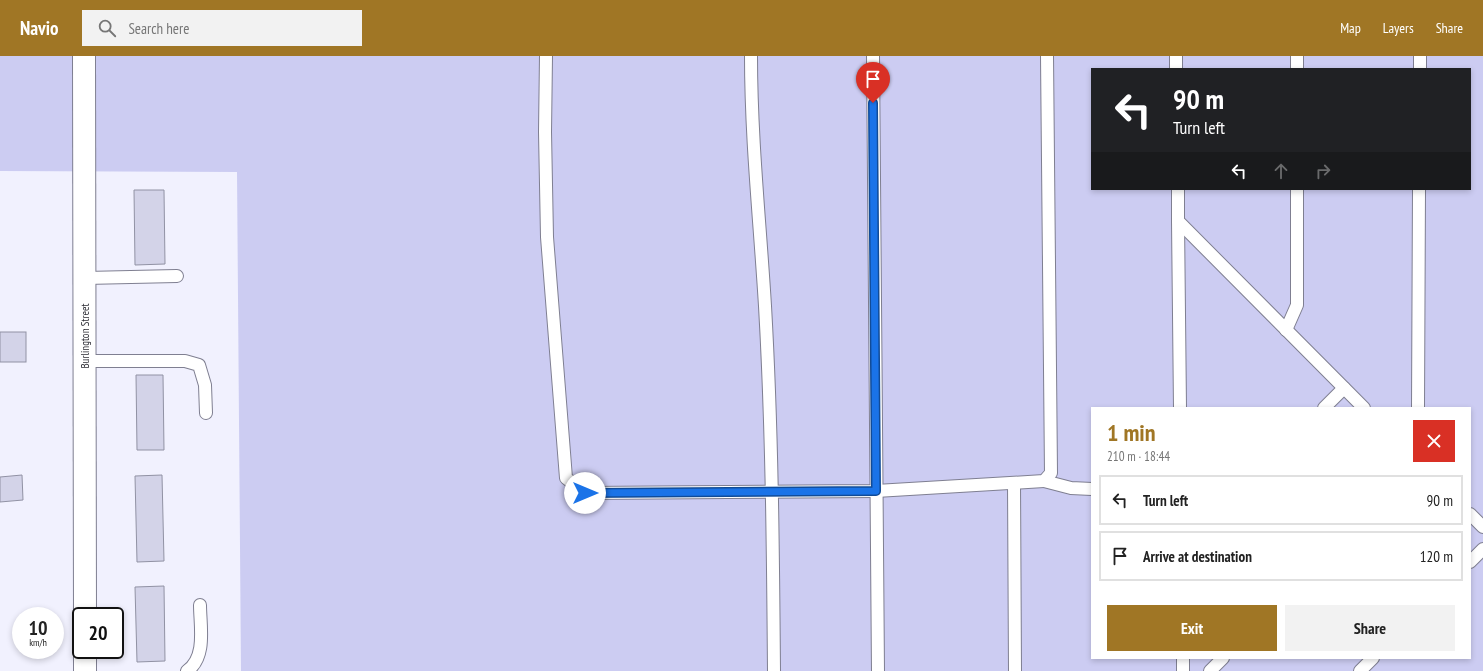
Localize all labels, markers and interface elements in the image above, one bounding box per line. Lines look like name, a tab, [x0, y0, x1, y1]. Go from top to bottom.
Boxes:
search box	[82, 10, 362, 46]
text: Navio	[20, 16, 58, 40]
icon: search	[96, 17, 118, 39]
text: Search here	[128, 19, 189, 38]
text: Map	[1340, 19, 1361, 37]
text: Layers	[1383, 19, 1414, 37]
text: Share	[1436, 19, 1463, 37]
pin	[856, 62, 890, 103]
icon: arrive	[862, 68, 884, 90]
text: 90 m	[1173, 80, 1224, 117]
icon: left	[1107, 84, 1159, 136]
text: Turn left	[1173, 116, 1225, 139]
icon: left	[1228, 160, 1250, 182]
icon: ahead	[1270, 160, 1292, 182]
icon: right	[1312, 160, 1334, 182]
street label: Burlington Street	[78, 303, 92, 369]
text: 1 min	[1107, 417, 1155, 448]
button: close	[1413, 420, 1455, 462]
text: 210 m · 18:44	[1107, 448, 1170, 465]
position arrow	[564, 472, 606, 514]
icon: left	[1109, 489, 1131, 511]
text: Turn left	[1143, 491, 1188, 510]
text: 90 m	[1427, 491, 1453, 510]
icon: arrive	[1109, 545, 1131, 567]
text: Arrive at destination	[1143, 547, 1252, 566]
text: 120 m	[1420, 547, 1453, 566]
button: Exit	[1107, 605, 1277, 651]
button: Share	[1285, 605, 1455, 651]
speed limit sign: 20	[72, 607, 124, 659]
text: 10	[28, 615, 48, 641]
text: km/h	[29, 636, 47, 649]

